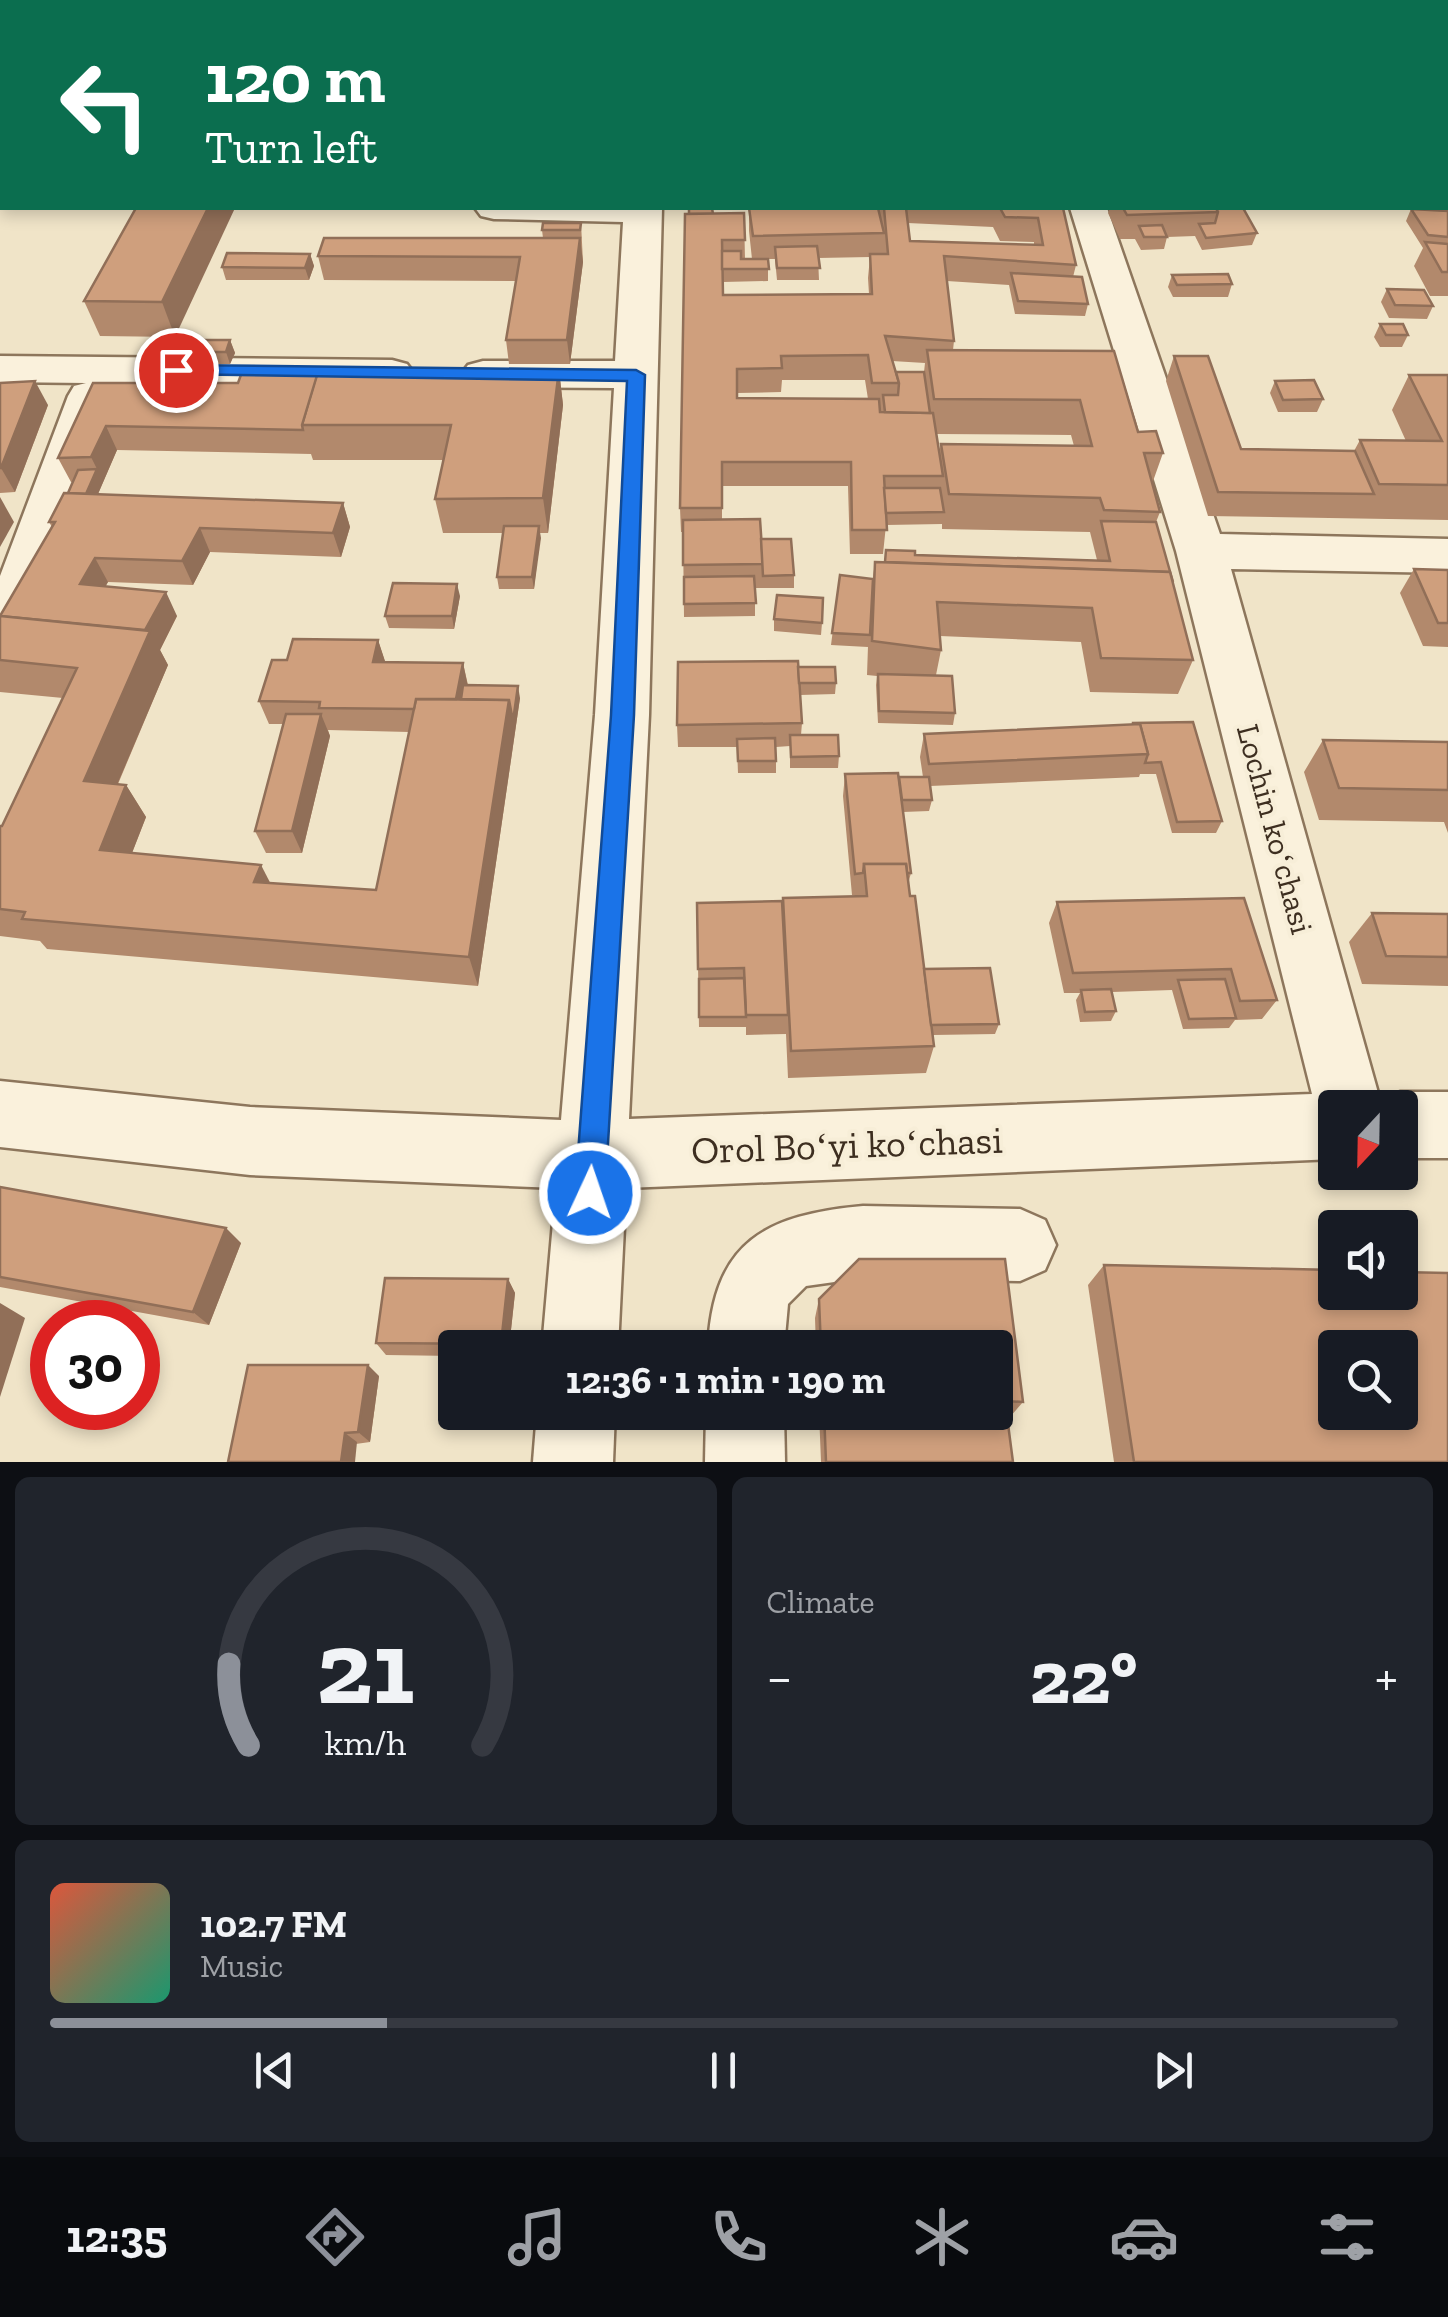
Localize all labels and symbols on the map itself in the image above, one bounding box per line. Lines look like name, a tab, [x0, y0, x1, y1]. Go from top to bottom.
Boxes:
pin	[134, 328, 219, 413]
street label: Lochin koʻchasi	[1229, 720, 1321, 938]
north arrow	[1318, 1090, 1418, 1190]
street label: Orol Boʻyi koʻchasi	[691, 1117, 1003, 1173]
position arrow	[538, 1141, 642, 1245]
speed limit sign: 30	[30, 1300, 160, 1430]

